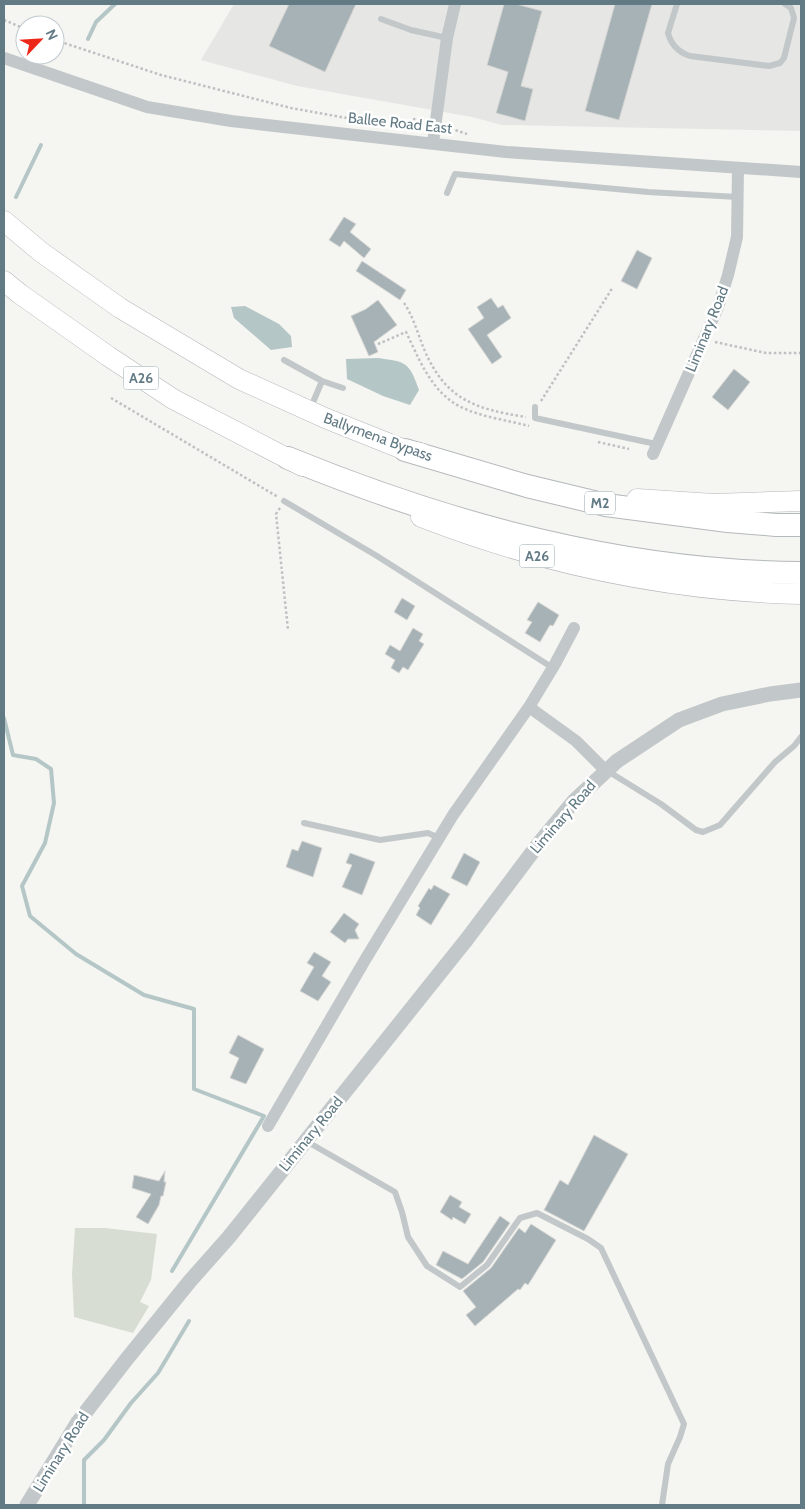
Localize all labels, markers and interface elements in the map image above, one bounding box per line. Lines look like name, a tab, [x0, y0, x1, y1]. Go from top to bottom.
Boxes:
north arrow	[15, 15, 65, 65]
text: N	[42, 26, 62, 43]
street label: Ballee Road East	[347, 109, 453, 137]
street label: Liminary Road	[682, 284, 732, 374]
road number: A26	[124, 366, 158, 389]
street label: Ballymena Bypass	[321, 409, 435, 465]
road number: M2	[585, 492, 615, 514]
road number: A26	[520, 544, 554, 568]
street label: Liminary Road	[526, 777, 600, 857]
street label: Liminary Road	[275, 1093, 347, 1175]
street label: Liminary Road	[29, 1409, 93, 1495]

